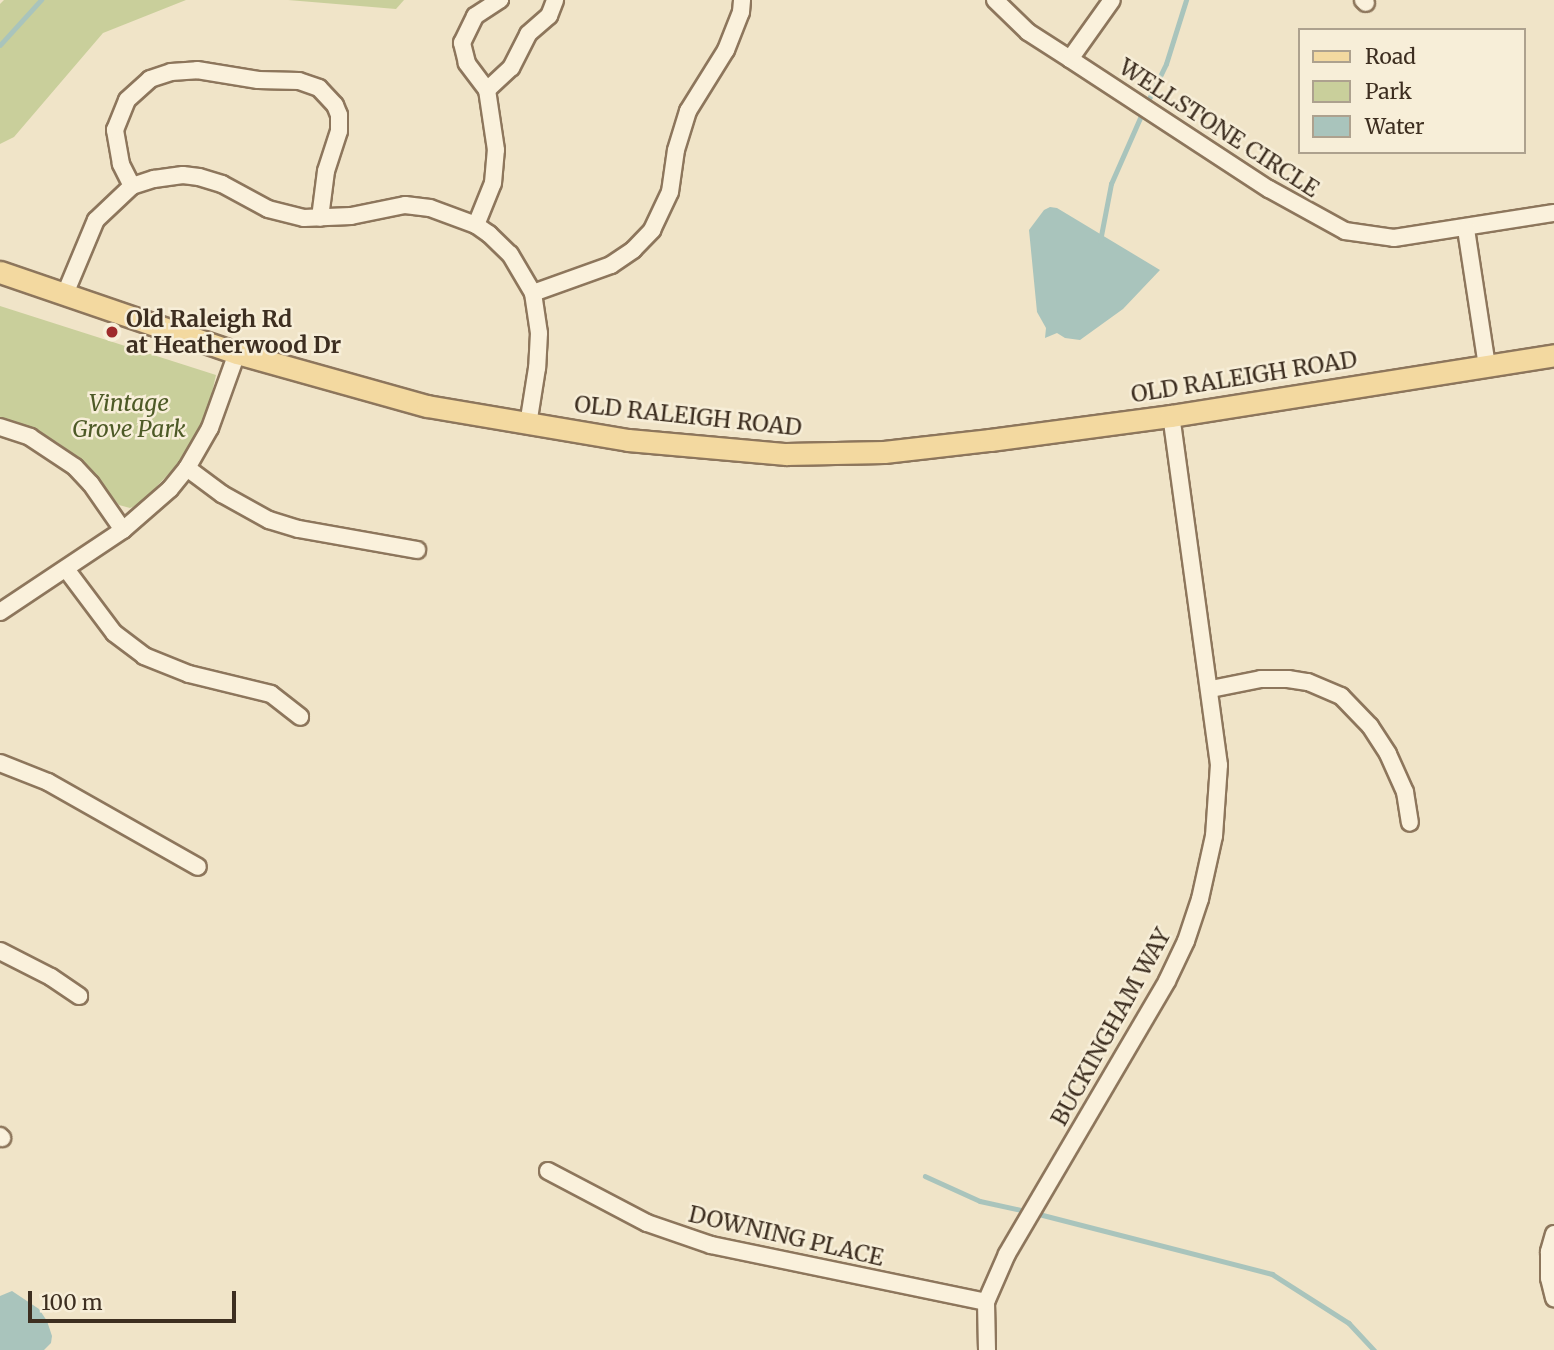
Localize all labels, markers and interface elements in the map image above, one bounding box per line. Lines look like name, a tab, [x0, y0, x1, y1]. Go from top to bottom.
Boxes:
legend	[1298, 28, 1526, 154]
text: Road	[1365, 43, 1416, 70]
street label: WELLSTONE CIRCLE	[1114, 53, 1324, 203]
text: Park	[1365, 78, 1412, 105]
text: Water	[1365, 113, 1424, 140]
place label: Old Raleigh Rd at Heatherwood Dr	[126, 305, 341, 359]
marker: Old Raleigh Rd at Heatherwood Dr	[104, 324, 120, 340]
street label: OLD RALEIGH ROAD	[1129, 346, 1359, 408]
park label: Vintage Grove Park	[72, 389, 186, 443]
street label: OLD RALEIGH ROAD	[573, 390, 803, 442]
street label: BUCKINGHAM WAY	[1045, 924, 1177, 1130]
street label: DOWNING PLACE	[686, 1200, 886, 1272]
scale bar	[32, 1276, 240, 1320]
text: 100 m	[41, 1289, 103, 1316]

